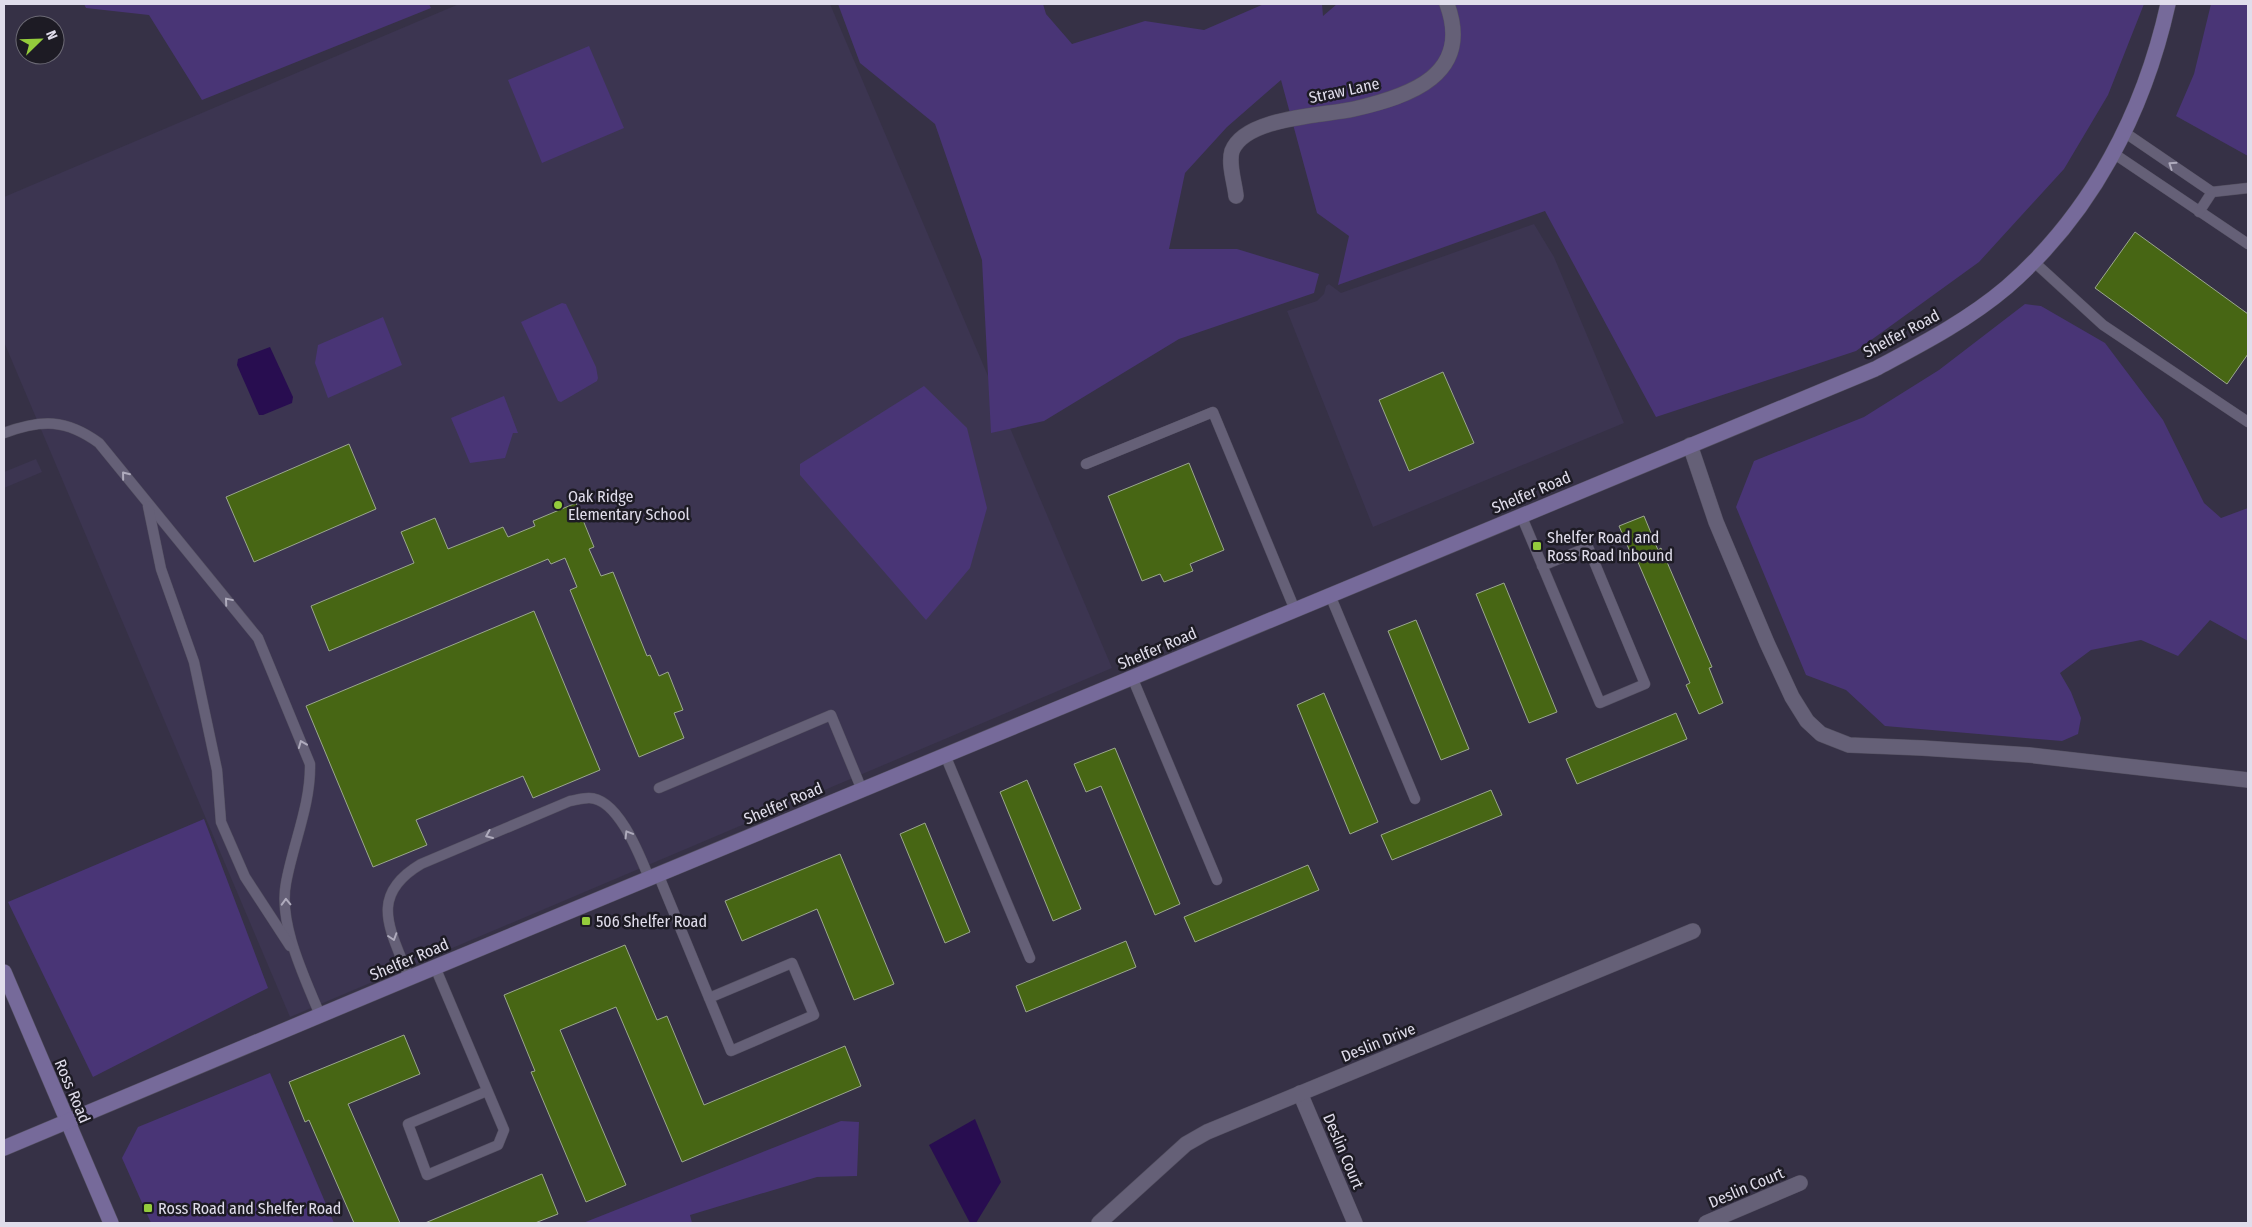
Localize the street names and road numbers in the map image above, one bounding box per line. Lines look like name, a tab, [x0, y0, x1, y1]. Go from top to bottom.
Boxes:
street label: Straw Lane	[1307, 74, 1381, 107]
street label: Shelfer Road	[1860, 305, 1943, 361]
street label: Shelfer Road	[1489, 467, 1573, 518]
street label: Shelfer Road	[1115, 623, 1199, 674]
street label: Shelfer Road	[741, 778, 825, 829]
street label: Shelfer Road	[367, 934, 451, 985]
street label: Deslin Drive	[1338, 1019, 1418, 1066]
street label: Ross Road	[51, 1056, 94, 1126]
street label: Deslin Court	[1319, 1111, 1368, 1192]
street label: Deslin Court	[1706, 1163, 1787, 1212]

